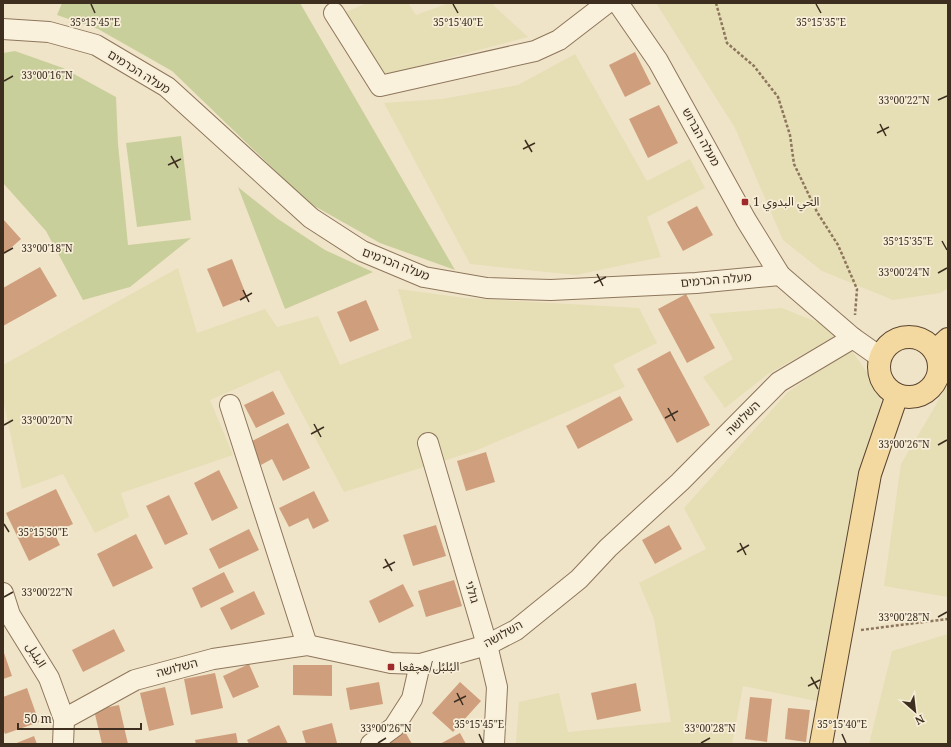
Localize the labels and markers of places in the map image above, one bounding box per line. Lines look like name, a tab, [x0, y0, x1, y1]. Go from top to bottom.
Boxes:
place label: الحي البدوي 1	[753, 193, 820, 212]
marker: الحي البدوي 1	[740, 197, 750, 207]
place label: البُلبُل/هچڤعا	[399, 658, 459, 675]
marker: البُلبُل/هچڤعا	[386, 662, 396, 672]

